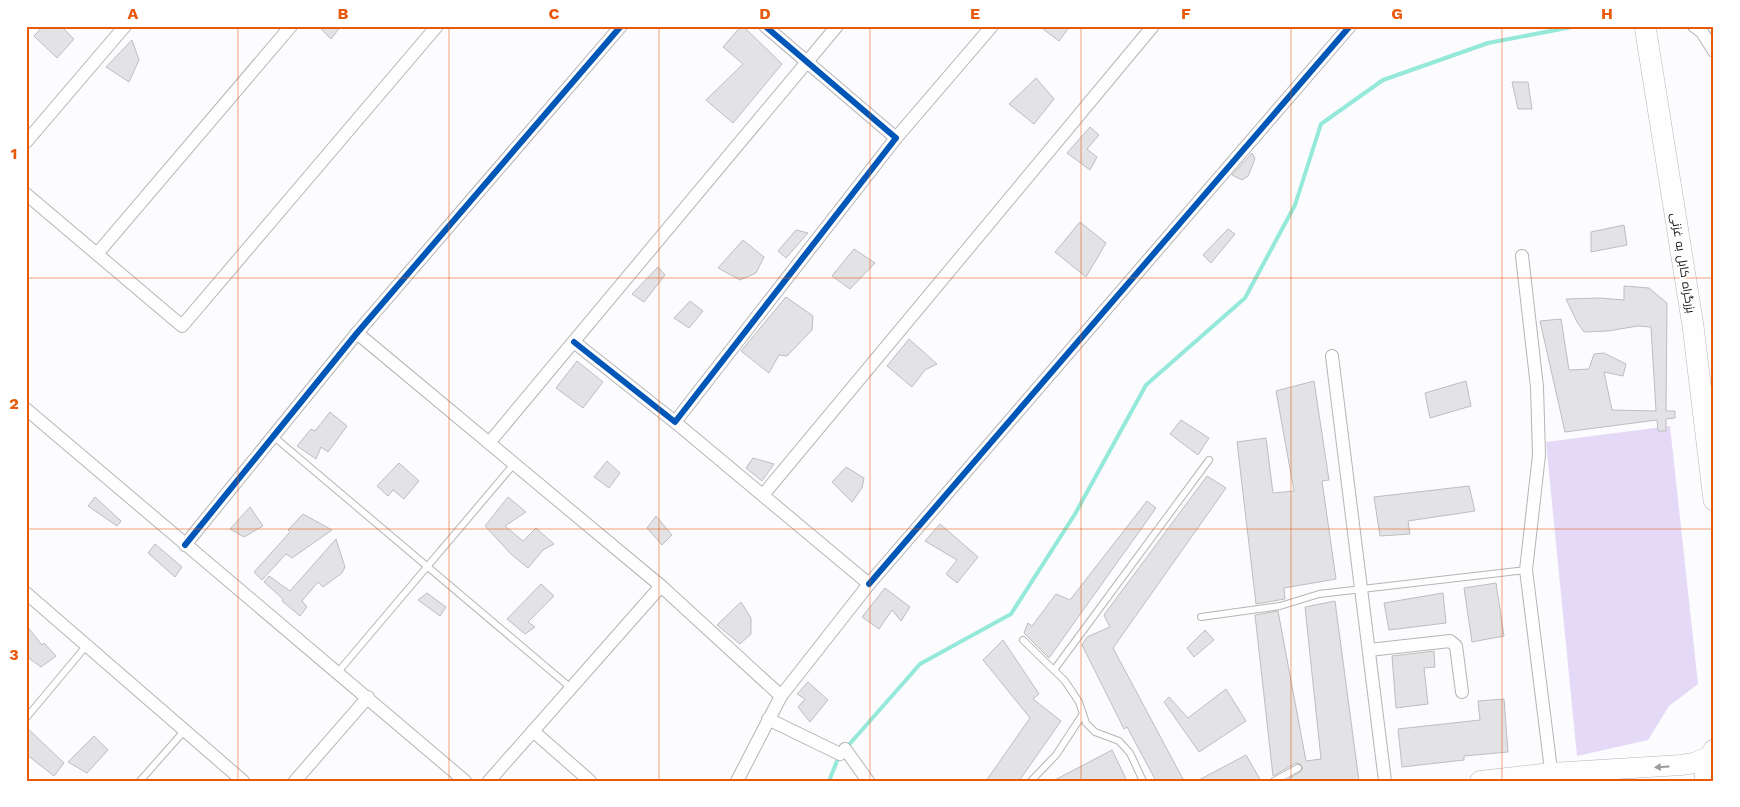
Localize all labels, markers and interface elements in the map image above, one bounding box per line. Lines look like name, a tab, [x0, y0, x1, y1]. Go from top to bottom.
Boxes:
text: A	[128, 4, 139, 23]
text: B	[338, 4, 349, 23]
text: C	[549, 4, 560, 23]
text: D	[759, 4, 771, 23]
text: E	[970, 4, 980, 23]
text: F	[1181, 4, 1191, 23]
text: G	[1391, 4, 1403, 23]
text: H	[1601, 4, 1613, 23]
text: 1	[11, 144, 17, 163]
street label: بزرگراه کابل به غزنی	[1668, 212, 1698, 314]
text: 2	[9, 394, 19, 413]
text: 3	[9, 645, 19, 664]
one-way arrow	[1654, 763, 1670, 771]

